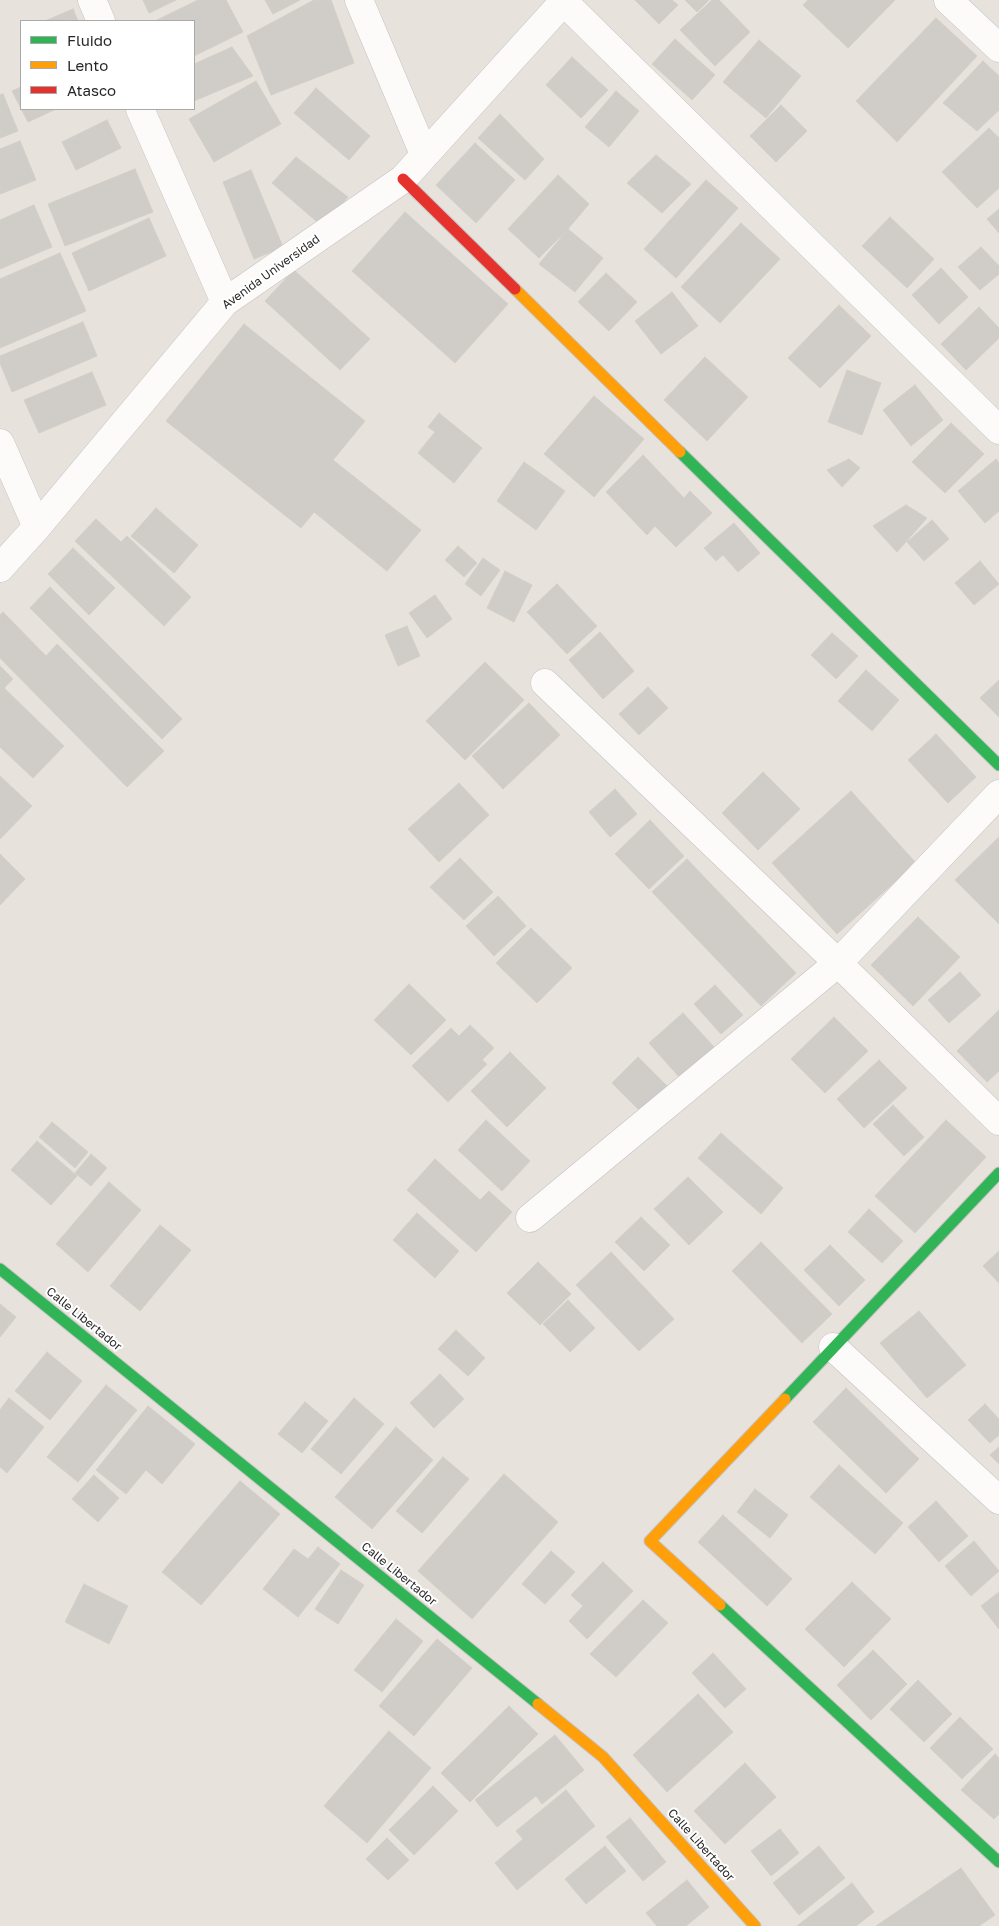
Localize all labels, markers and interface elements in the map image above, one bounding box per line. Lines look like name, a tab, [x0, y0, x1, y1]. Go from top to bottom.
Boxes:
legend	[20, 20, 195, 110]
text: Fluido	[67, 31, 112, 49]
text: Lento	[67, 56, 108, 74]
text: Atasco	[67, 81, 116, 99]
street label: Avenida Universidad	[219, 232, 323, 312]
street label: Calle Libertador	[43, 1284, 125, 1354]
street label: Calle Libertador	[358, 1539, 440, 1609]
street label: Calle Libertador	[665, 1806, 737, 1884]

